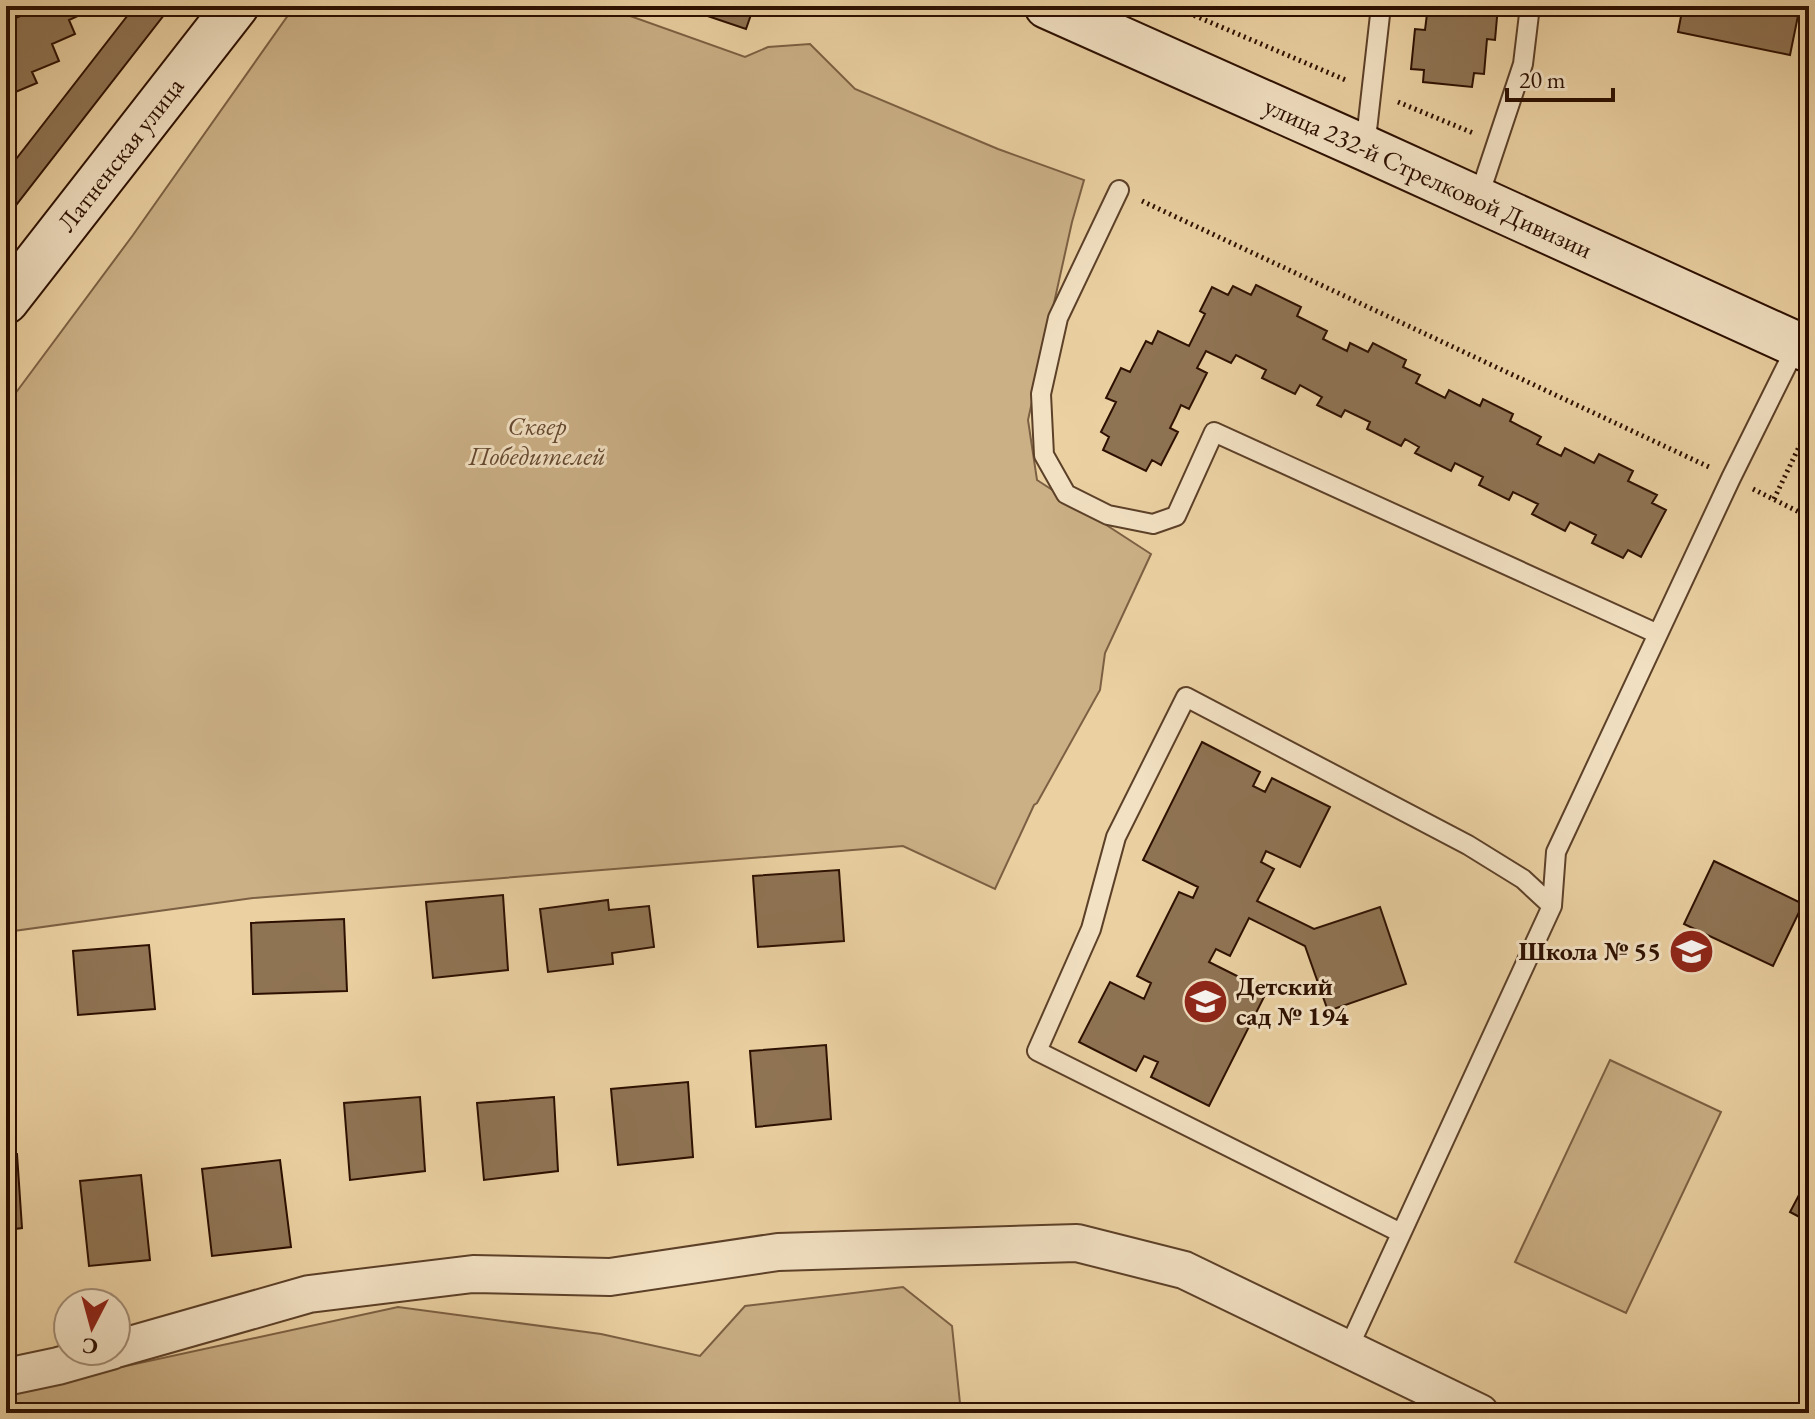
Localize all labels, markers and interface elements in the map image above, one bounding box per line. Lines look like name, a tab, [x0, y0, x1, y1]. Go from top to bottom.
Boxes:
scale bar	[1507, 52, 1613, 102]
text: 20 m	[1519, 64, 1566, 95]
street label: Латненская улица	[49, 70, 192, 238]
street label: улица 232-й Стрелковой Дивизии	[1259, 88, 1598, 266]
park label: Сквер Победителей	[468, 409, 605, 473]
school or university icon: Школа № 55	[1668, 927, 1716, 975]
place label: Школа № 55	[1518, 934, 1661, 968]
place label: Детский сад № 194	[1236, 969, 1349, 1033]
school or university icon: Детский сад № 194	[1181, 977, 1229, 1025]
north arrow	[52, 1287, 132, 1367]
text: С	[81, 1331, 99, 1362]

